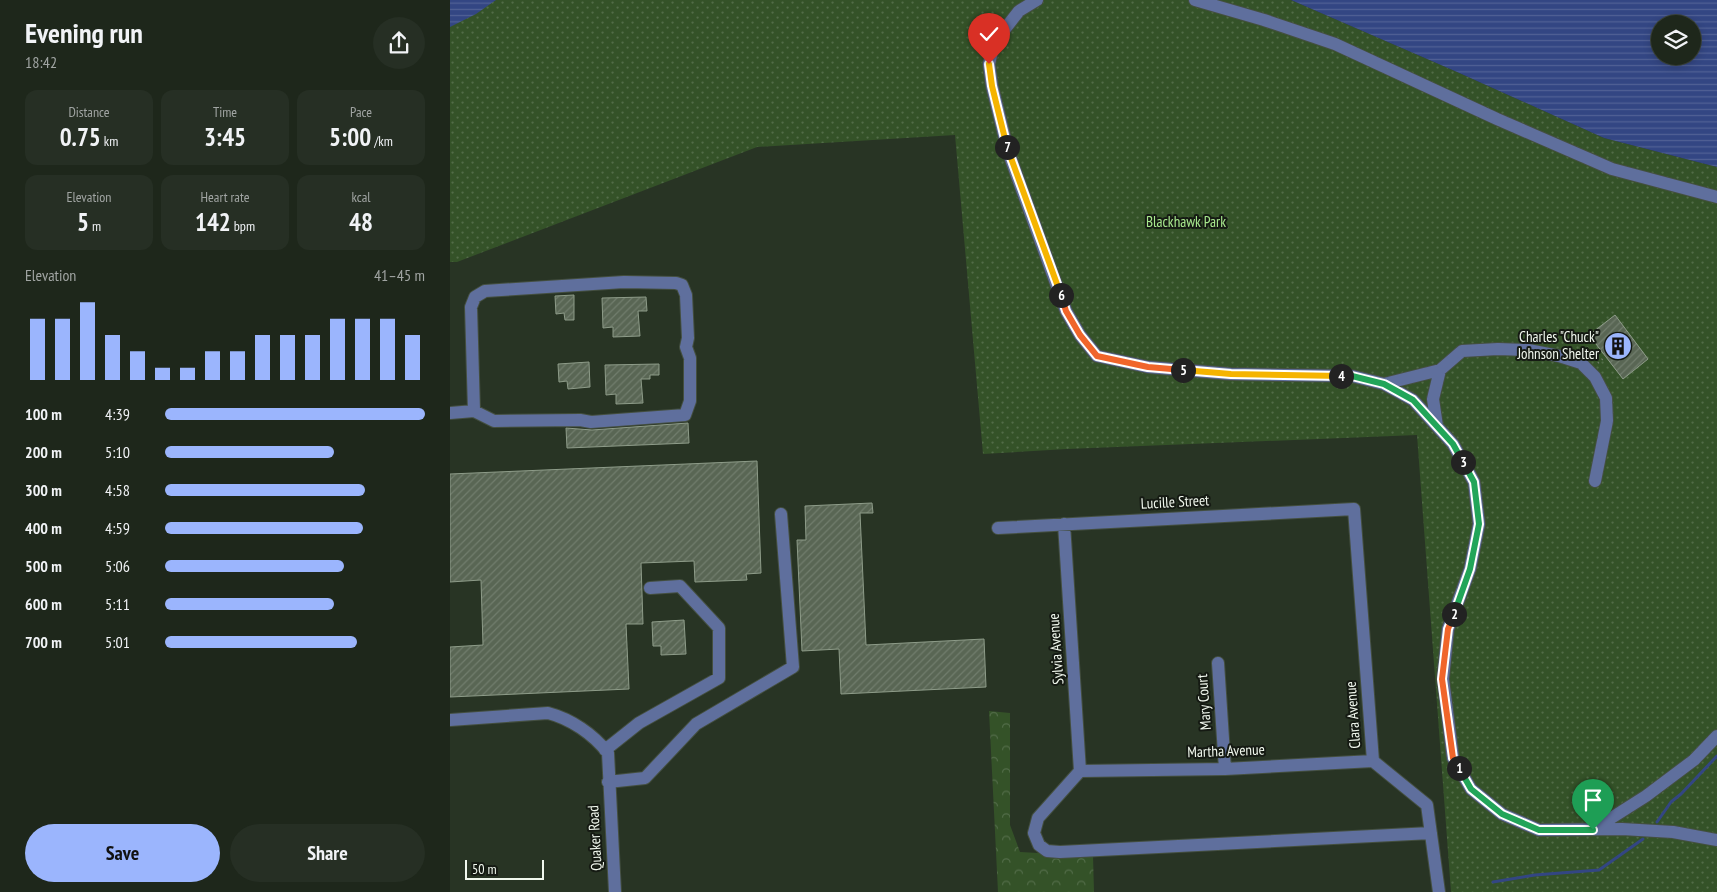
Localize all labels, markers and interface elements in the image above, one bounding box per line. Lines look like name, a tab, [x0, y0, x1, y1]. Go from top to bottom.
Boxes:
pin	[968, 13, 1010, 64]
text: Evening run	[25, 14, 143, 51]
map controls	[1651, 15, 1701, 65]
button: layers	[1651, 15, 1701, 65]
button: share	[373, 17, 425, 69]
icon: check	[975, 20, 1003, 48]
text: 18:42	[25, 52, 57, 72]
text: Distance	[68, 103, 110, 121]
text: Time	[213, 103, 237, 121]
text: Pace	[350, 103, 372, 121]
text: 0.75	[60, 121, 101, 153]
text: 3:45	[204, 121, 246, 153]
text: 5:00	[329, 121, 371, 153]
text: km	[101, 132, 118, 150]
text: /km	[371, 132, 393, 150]
pin: 7	[994, 134, 1020, 160]
text: 7	[1004, 138, 1011, 156]
text: Elevation	[67, 188, 111, 206]
text: Heart rate	[201, 188, 249, 206]
text: kcal	[351, 188, 371, 206]
text: 5	[77, 206, 89, 238]
text: 142	[195, 206, 231, 238]
text: 48	[349, 206, 373, 238]
park label: Blackhawk Park	[1146, 212, 1226, 231]
text: m	[89, 217, 101, 235]
text: bpm	[231, 217, 255, 235]
text: Elevation	[25, 265, 76, 285]
text: 41–45 m	[374, 265, 425, 285]
pin: 6	[1048, 282, 1074, 308]
text: 6	[1058, 286, 1065, 304]
place label: Charles "Chuck" Johnson Shelter	[1516, 327, 1600, 363]
building icon: Charles "Chuck" Johnson Shelter	[1603, 331, 1633, 361]
pin: 5	[1170, 358, 1196, 382]
text: 5	[1180, 361, 1187, 379]
pin: 4	[1328, 364, 1354, 388]
text: 4	[1338, 367, 1345, 385]
text: 100 m	[25, 404, 62, 424]
text: 4:39	[105, 404, 130, 424]
text: 200 m	[25, 442, 62, 462]
text: 5:10	[105, 442, 130, 462]
pin: 3	[1450, 450, 1476, 474]
text: 3	[1460, 453, 1467, 471]
text: 300 m	[25, 480, 62, 500]
text: 4:58	[105, 480, 130, 500]
street label: Lucille Street	[1140, 490, 1210, 513]
text: 400 m	[25, 518, 62, 538]
text: 4:59	[105, 518, 130, 538]
text: 500 m	[25, 556, 62, 576]
text: 5:06	[105, 556, 130, 576]
text: 600 m	[25, 594, 62, 614]
text: 5:11	[105, 594, 130, 614]
pin: 2	[1442, 602, 1466, 626]
text: 2	[1451, 605, 1458, 623]
street label: Sylvia Avenue	[1044, 613, 1067, 685]
text: 700 m	[25, 632, 62, 652]
text: 5:01	[105, 632, 130, 652]
street label: Mary Court	[1192, 673, 1215, 731]
street label: Clara Avenue	[1341, 681, 1364, 749]
street label: Martha Avenue	[1187, 740, 1265, 761]
pin: 1	[1446, 756, 1472, 780]
text: 1	[1456, 759, 1463, 777]
pin	[1572, 779, 1614, 830]
icon: arrive	[1579, 786, 1607, 814]
street label: Quaker Road	[583, 805, 606, 871]
button: Save	[25, 824, 220, 882]
button: Share	[230, 824, 425, 882]
scale bar	[465, 857, 544, 880]
text: 50 m	[472, 860, 497, 878]

